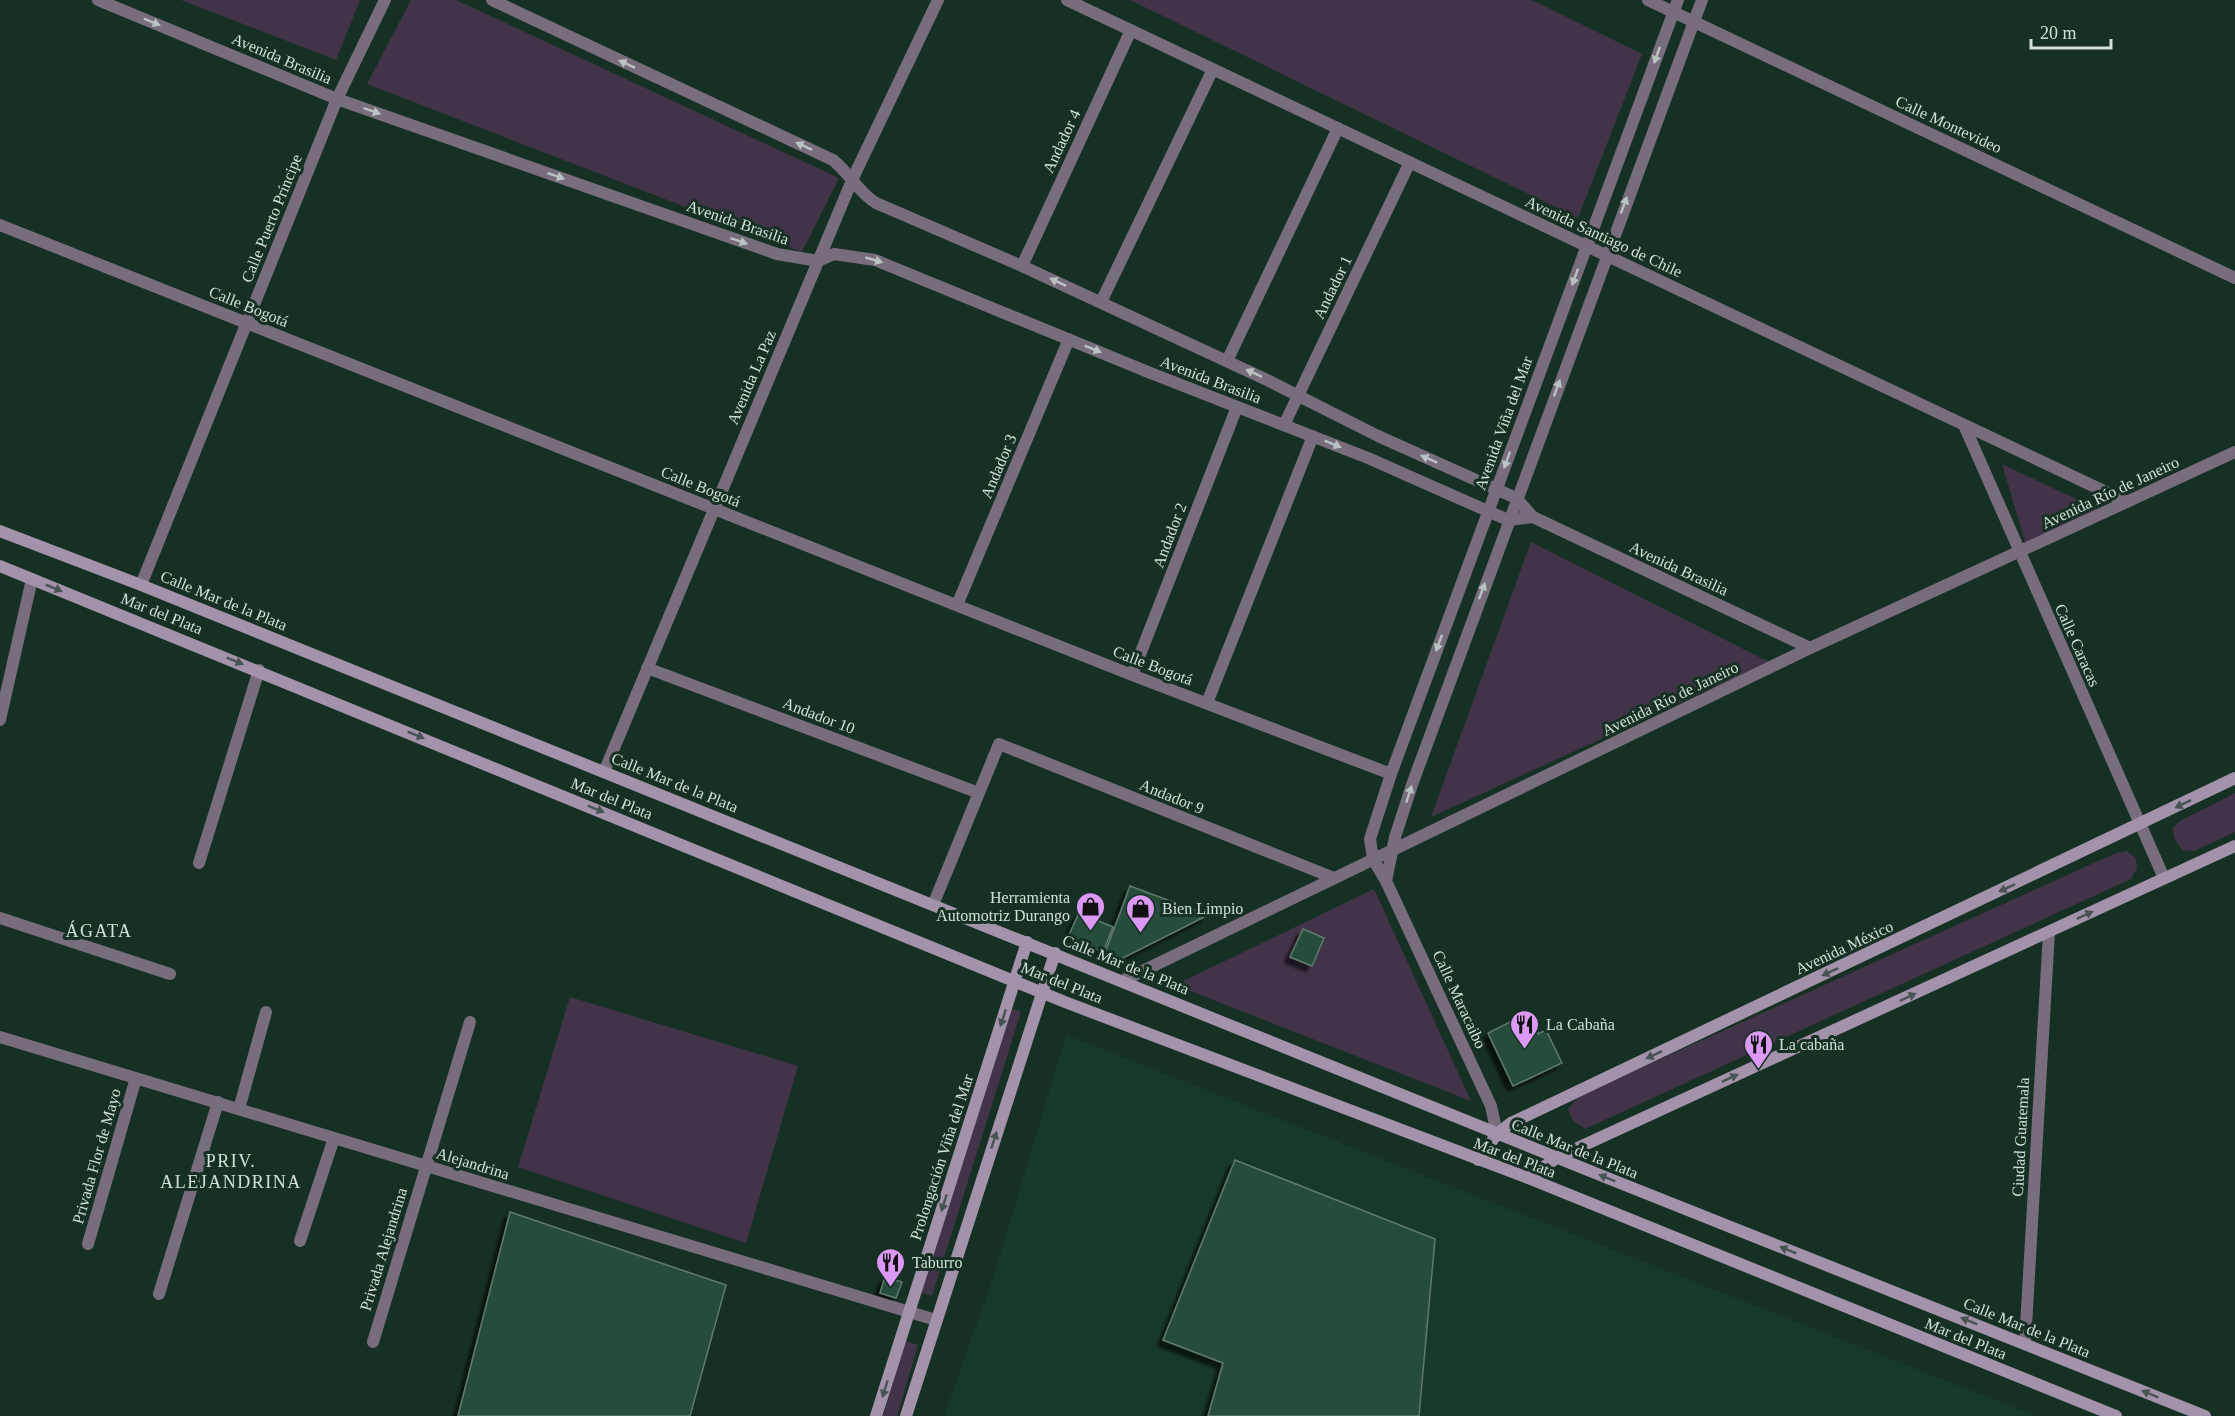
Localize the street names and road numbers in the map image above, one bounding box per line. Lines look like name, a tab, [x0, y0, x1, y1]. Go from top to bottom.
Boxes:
street label: Avenida Brasilia	[229, 30, 334, 87]
street label: Calle Montevideo	[1893, 92, 2005, 156]
street label: Andador 4	[1039, 107, 1084, 176]
street label: Calle Puerto Príncipe	[238, 152, 306, 285]
street label: Avenida Santiago de Chile	[1522, 193, 1685, 281]
street label: Avenida Brasilia	[685, 197, 791, 248]
street label: Andador 1	[1310, 253, 1355, 321]
street label: Calle Bogotá	[206, 283, 291, 331]
street label: Avenida La Paz	[724, 327, 779, 427]
street label: Avenida Brasilia	[1158, 352, 1264, 407]
street label: Avenida Viña del Mar	[1471, 353, 1536, 492]
street label: Andador 3	[977, 432, 1020, 501]
street label: Avenida Río de Janeiro	[2039, 453, 2182, 532]
street label: Calle Bogotá	[658, 463, 743, 511]
street label: Andador 2	[1149, 500, 1190, 570]
street label: Avenida Brasilia	[1627, 538, 1731, 599]
street label: Calle Mar de la Plata	[158, 567, 290, 634]
street label: Mar del Plata	[119, 589, 205, 637]
street label: Calle Caracas	[2052, 601, 2103, 689]
street label: Calle Bogotá	[1110, 642, 1195, 689]
street label: Avenida Río de Janeiro	[1599, 658, 1741, 739]
street label: Andador 10	[780, 694, 857, 737]
street label: Calle Mar de la Plata	[609, 749, 741, 816]
street label: Mar del Plata	[569, 774, 655, 822]
street label: Andador 9	[1137, 776, 1207, 817]
street label: Avenida México	[1793, 917, 1896, 978]
street label: Calle Mar de la Plata	[1060, 931, 1192, 998]
street label: Calle Maracaibo	[1429, 948, 1490, 1051]
street label: Mar del Plata	[1019, 958, 1105, 1006]
street label: Prolongación Viña del Mar	[907, 1071, 978, 1243]
street label: Ciudad Guatemala	[2009, 1077, 2032, 1197]
street label: Privada Flor de Mayo	[69, 1087, 125, 1226]
street label: Calle Mar de la Plata	[1509, 1115, 1641, 1182]
street label: Mar del Plata	[1472, 1134, 1558, 1181]
street label: Alejandrina	[434, 1144, 511, 1184]
street label: Privada Alejandrina	[357, 1186, 411, 1313]
street label: Calle Mar de la Plata	[1961, 1294, 2093, 1361]
street label: Mar del Plata	[1923, 1314, 2009, 1362]

